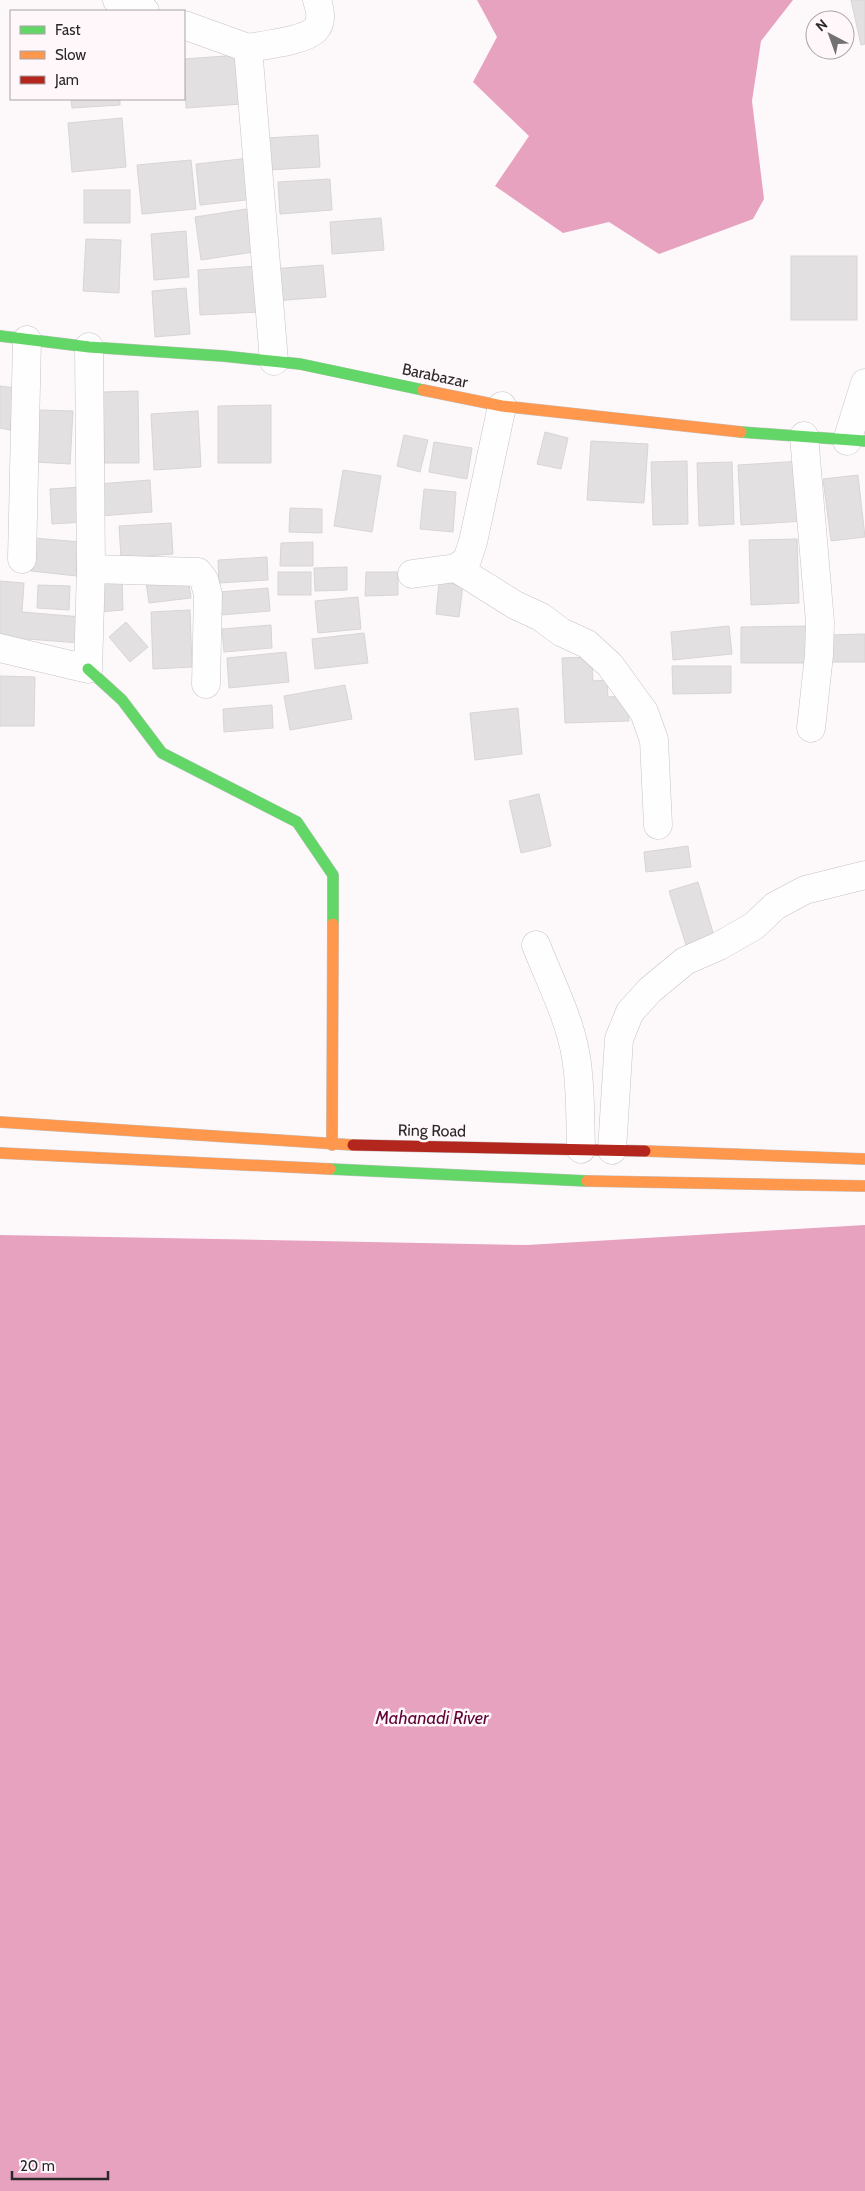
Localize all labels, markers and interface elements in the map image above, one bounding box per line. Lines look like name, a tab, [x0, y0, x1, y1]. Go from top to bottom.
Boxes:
legend	[10, 10, 185, 100]
north arrow	[805, 10, 855, 60]
text: N	[812, 15, 831, 35]
text: Fast	[55, 21, 80, 39]
text: Slow	[55, 46, 86, 64]
text: Jam	[54, 71, 79, 89]
street label: Barabazar	[400, 359, 470, 392]
street label: Ring Road	[398, 1120, 466, 1141]
water label: Mahanadi River	[374, 1707, 490, 1729]
scale bar	[12, 2148, 109, 2180]
text: 20 m	[20, 2157, 55, 2175]

